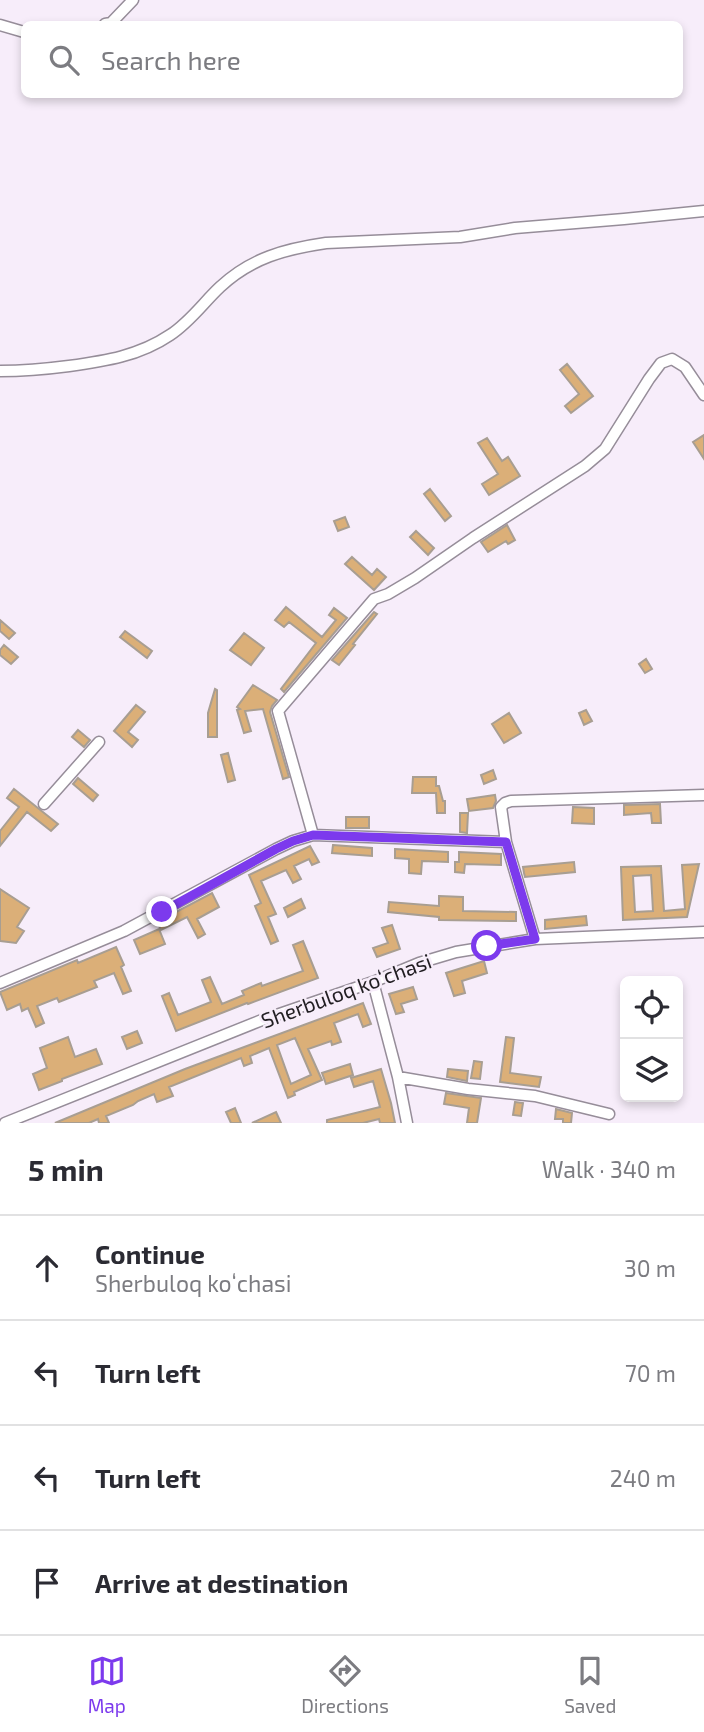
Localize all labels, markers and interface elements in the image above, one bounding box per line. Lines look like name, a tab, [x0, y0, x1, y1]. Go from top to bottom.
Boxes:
search box	[21, 21, 683, 98]
icon: search	[45, 41, 83, 79]
text: Search here	[101, 44, 241, 75]
route end	[146, 896, 177, 927]
route start	[471, 930, 502, 961]
street label: Sherbuloq koʻchasi	[257, 948, 435, 1032]
map controls	[620, 976, 683, 1102]
button: locate	[620, 976, 683, 1039]
button: layers	[620, 1039, 683, 1102]
text: 5 min	[28, 1151, 104, 1187]
text: Walk · 340 m	[542, 1155, 676, 1183]
text: Continue	[95, 1238, 205, 1269]
icon: ahead	[28, 1249, 66, 1287]
text: 30 m	[624, 1254, 676, 1282]
text: Sherbuloq koʻchasi	[95, 1269, 292, 1297]
icon: left	[28, 1354, 66, 1392]
text: Turn left	[95, 1357, 201, 1388]
text: 70 m	[625, 1359, 676, 1387]
icon: left	[28, 1459, 66, 1497]
text: Turn left	[95, 1462, 201, 1493]
text: 240 m	[610, 1464, 676, 1492]
icon: arrive	[28, 1564, 66, 1602]
text: Arrive at destination	[95, 1567, 348, 1598]
tab: Map	[88, 1652, 126, 1717]
tab: Directions	[301, 1652, 389, 1717]
tab: Saved	[564, 1652, 616, 1717]

